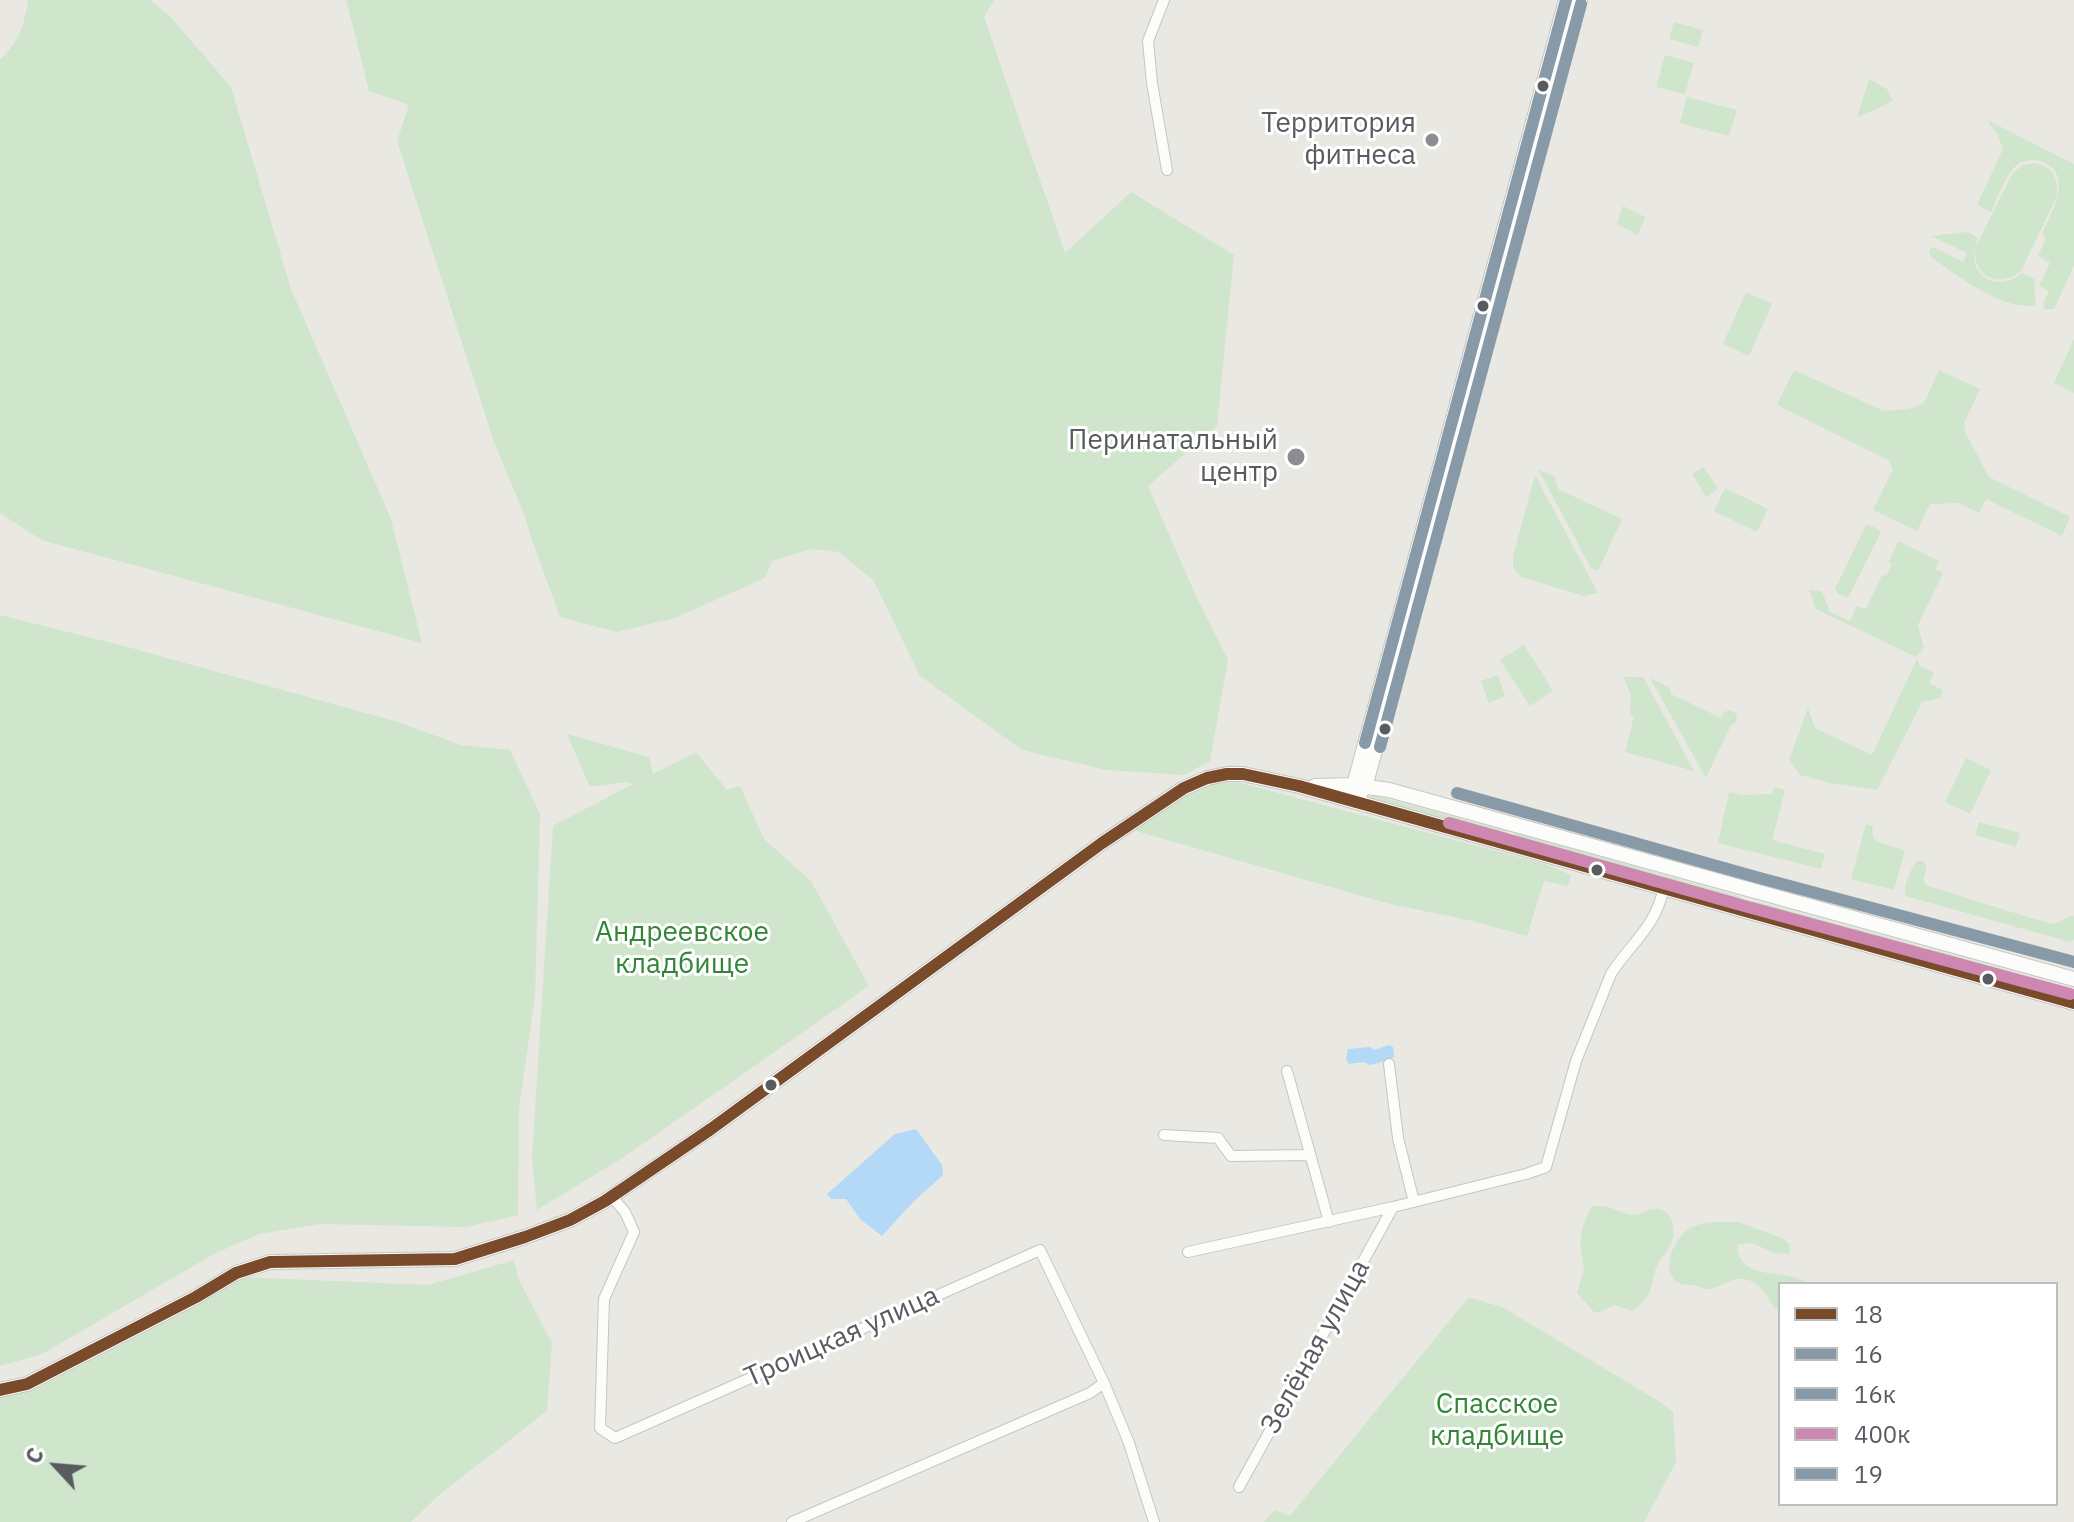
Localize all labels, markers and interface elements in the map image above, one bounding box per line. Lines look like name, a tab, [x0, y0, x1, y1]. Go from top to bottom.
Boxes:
unlabelled marker	[1535, 78, 1551, 94]
place label: Территория фитнеса	[1261, 107, 1416, 173]
marker: Территория фитнеса	[1423, 131, 1441, 149]
unlabelled marker	[1475, 298, 1491, 314]
place label: Перинатальный центр	[1068, 424, 1278, 490]
marker: Перинатальный центр	[1285, 446, 1307, 468]
unlabelled marker	[1377, 721, 1393, 737]
unlabelled marker	[1589, 862, 1605, 878]
park label: Андреевское кладбище	[595, 916, 769, 982]
unlabelled marker	[1980, 971, 1996, 987]
unlabelled marker	[763, 1077, 779, 1093]
street label: Зелёная улица	[1254, 1254, 1378, 1440]
street label: Троицкая улица	[740, 1279, 944, 1395]
legend	[1778, 1282, 2058, 1506]
text: 18	[1854, 1298, 1883, 1330]
text: 16	[1854, 1338, 1883, 1370]
text: 16к	[1854, 1378, 1896, 1410]
park label: Спасское кладбище	[1430, 1388, 1564, 1454]
text: 400к	[1854, 1418, 1910, 1450]
north arrow	[16, 1426, 96, 1506]
text: С	[18, 1442, 50, 1468]
text: 19	[1854, 1458, 1883, 1490]

